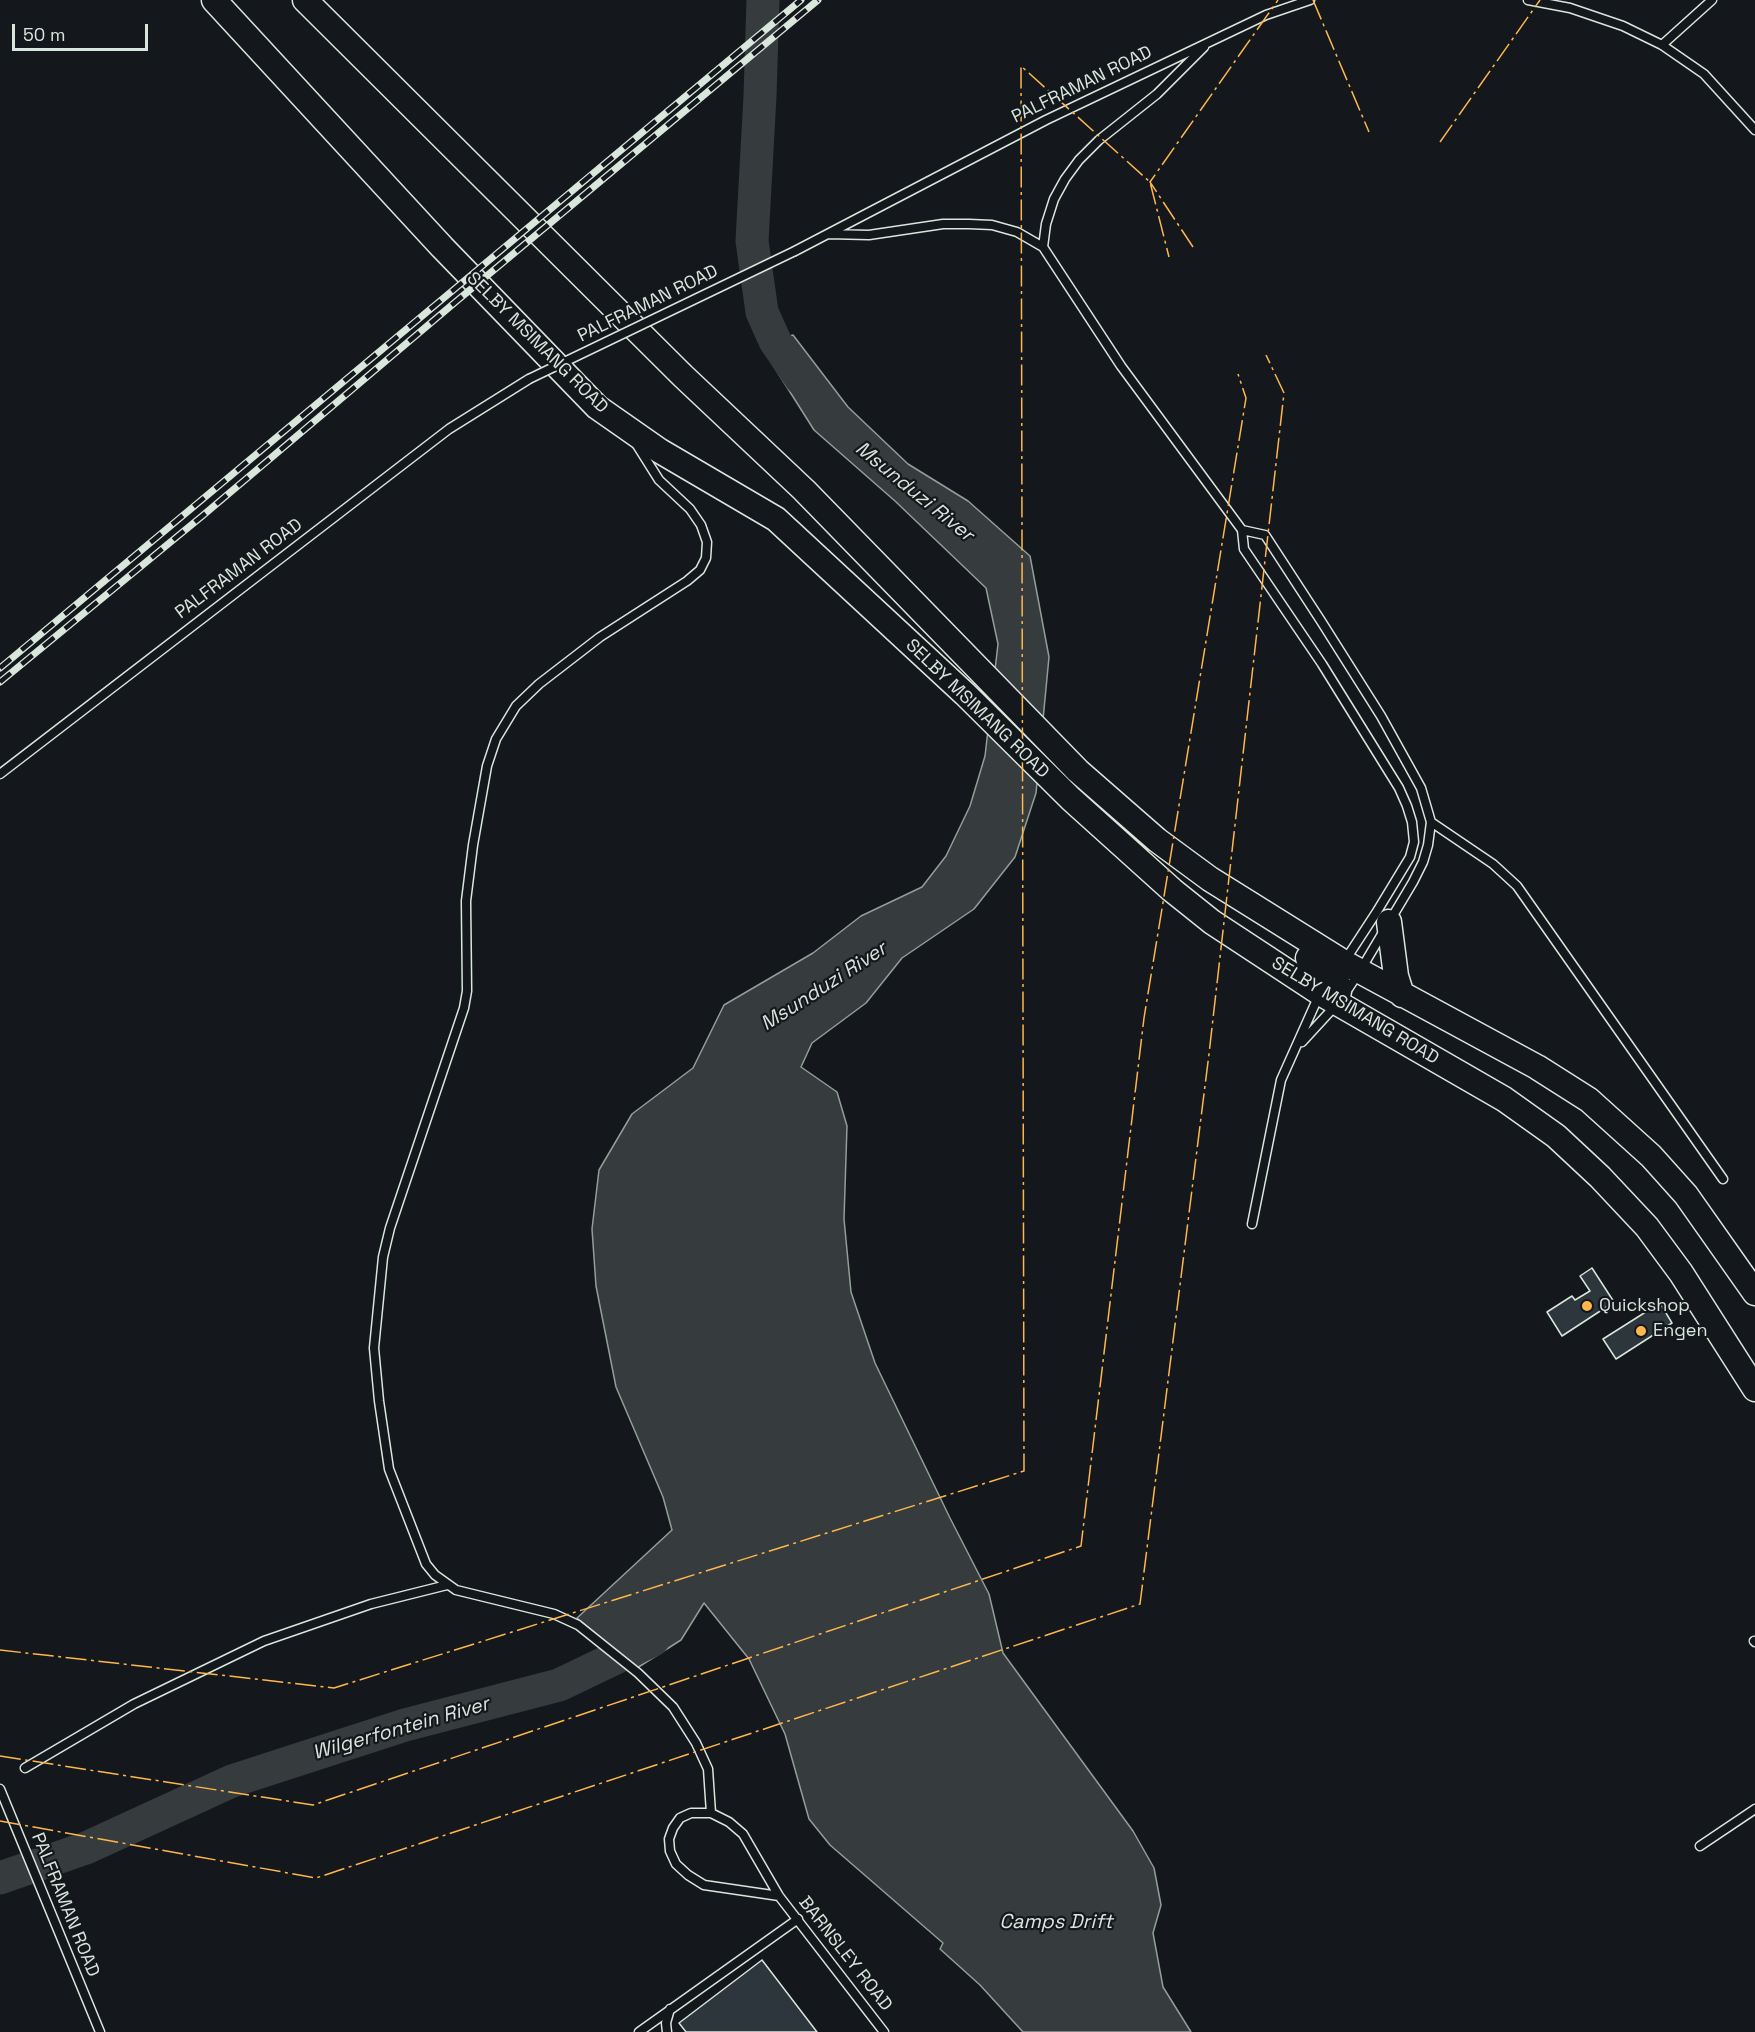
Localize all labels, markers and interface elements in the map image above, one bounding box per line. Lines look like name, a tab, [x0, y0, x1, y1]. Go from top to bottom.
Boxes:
scale bar	[15, 12, 152, 50]
text: 50 m	[23, 23, 65, 46]
street label: PALFRAMAN ROAD	[1008, 42, 1156, 128]
street label: PALFRAMAN ROAD	[574, 261, 722, 347]
street label: SELBY MSIMANG ROAD	[462, 268, 612, 418]
water label: Msunduzi River	[850, 437, 978, 547]
street label: PALFRAMAN ROAD	[171, 514, 307, 624]
street label: SELBY MSIMANG ROAD	[901, 635, 1053, 783]
water label: Msunduzi River	[757, 937, 891, 1037]
street label: SELBY MSIMANG ROAD	[1268, 953, 1442, 1069]
place label: Quickshop	[1599, 1295, 1690, 1317]
marker: Quickshop	[1580, 1299, 1594, 1313]
place label: Engen	[1653, 1320, 1707, 1342]
marker: Engen	[1634, 1324, 1648, 1338]
water label: Wilgerfontein River	[310, 1692, 492, 1766]
street label: PALFRAMAN ROAD	[26, 1830, 104, 1980]
street label: BARNSLEY ROAD	[794, 1892, 896, 2016]
water label: Camps Drift	[999, 1911, 1113, 1935]

